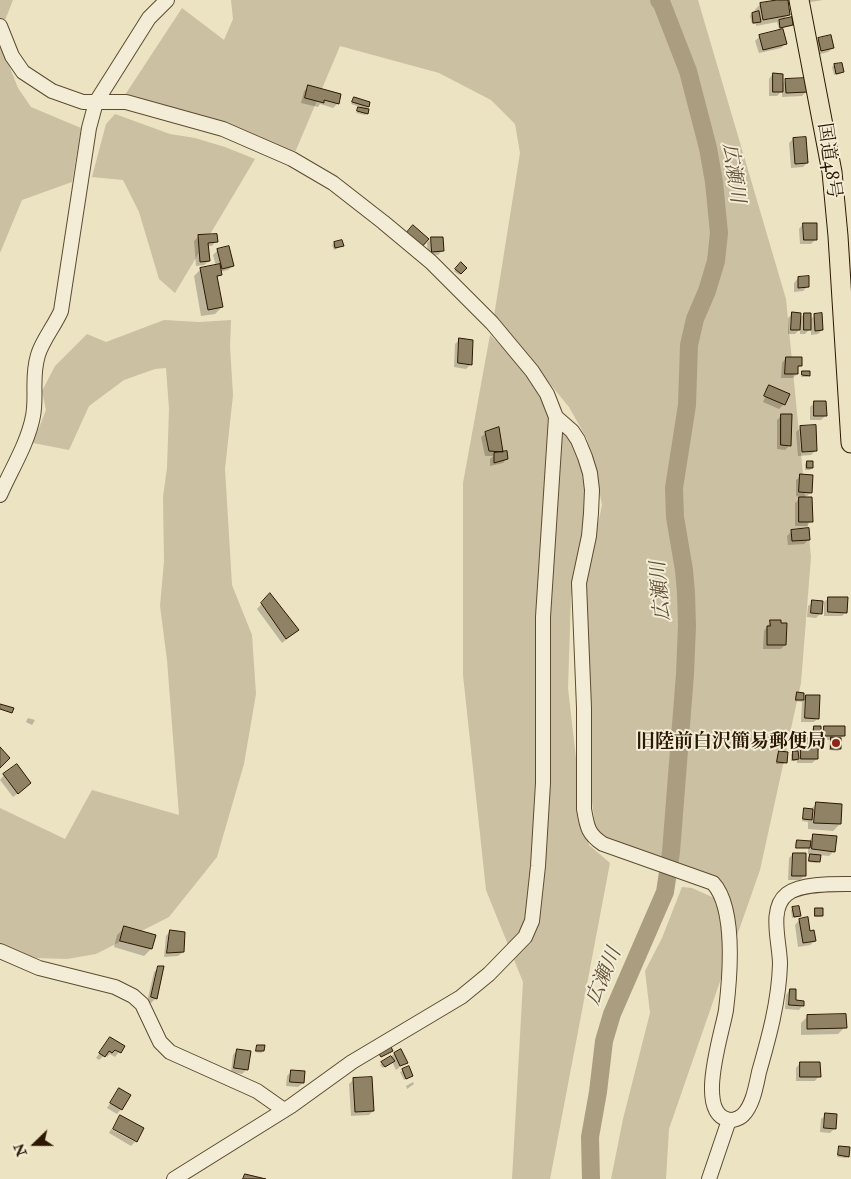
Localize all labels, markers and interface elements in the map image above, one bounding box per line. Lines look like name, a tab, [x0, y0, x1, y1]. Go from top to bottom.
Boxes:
street label: 国道48号	[811, 122, 845, 200]
water label: 広瀬川	[716, 142, 748, 204]
water label: 広瀬川	[647, 560, 677, 622]
place label: 旧陸前白沢簡易郵便局	[636, 732, 826, 754]
marker: 旧陸前白沢簡易郵便局	[830, 737, 842, 749]
water label: 広瀬川	[582, 945, 628, 1009]
north arrow	[10, 1119, 60, 1169]
text: N	[10, 1141, 31, 1159]

